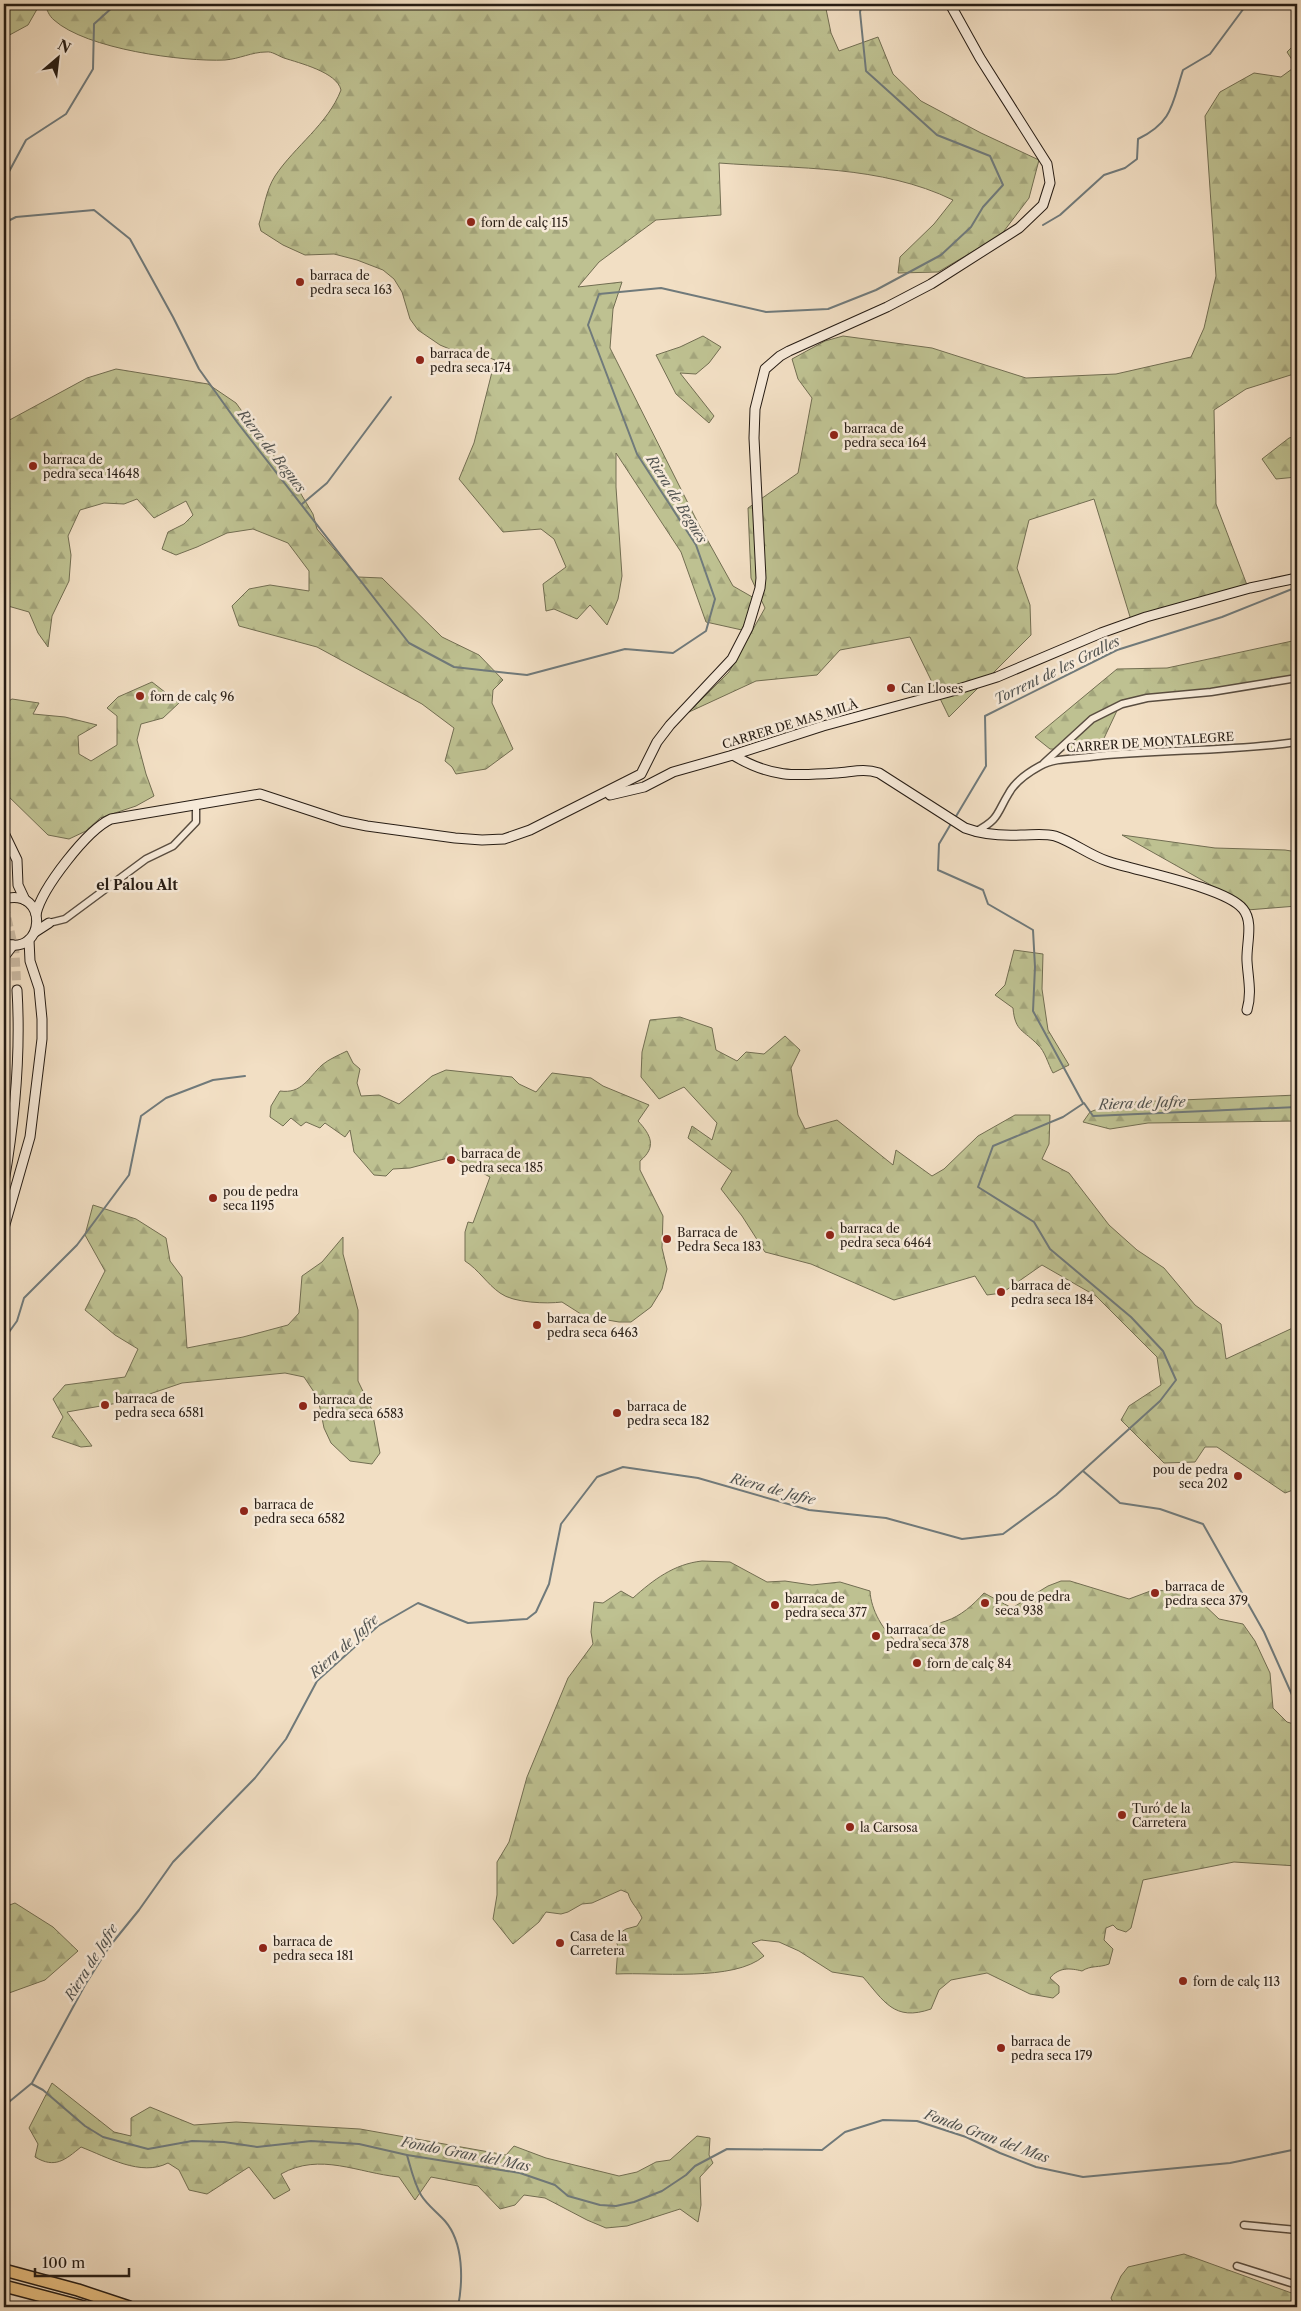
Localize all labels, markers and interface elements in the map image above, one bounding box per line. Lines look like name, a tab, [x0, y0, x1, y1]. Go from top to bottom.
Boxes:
north arrow	[32, 32, 82, 82]
text: N	[55, 36, 74, 57]
place label: forn de calç 115	[481, 215, 568, 230]
marker: forn de calç 115	[465, 216, 477, 228]
place label: barraca de pedra seca 163	[310, 268, 392, 297]
marker: barraca de pedra seca 163	[294, 276, 306, 288]
place label: barraca de pedra seca 174	[430, 346, 511, 375]
marker: barraca de pedra seca 174	[414, 354, 426, 366]
water label: Riera de Begues	[233, 405, 311, 497]
place label: barraca de pedra seca 164	[844, 421, 927, 450]
marker: barraca de pedra seca 164	[828, 429, 840, 441]
water label: Riera de Begues	[642, 451, 712, 547]
place label: barraca de pedra seca 14648	[43, 452, 140, 481]
marker: barraca de pedra seca 14648	[27, 460, 39, 472]
water label: Torrent de les Gralles	[991, 631, 1124, 708]
place label: Can Lloses	[901, 681, 963, 696]
marker: Can Lloses	[885, 682, 897, 694]
place label: forn de calç 96	[150, 689, 234, 704]
marker: forn de calç 96	[134, 690, 146, 702]
street label: CARRER DE MAS MILÀ	[720, 695, 861, 752]
street label: CARRER DE MONTALEGRE	[1066, 729, 1234, 755]
district label: el Palou Alt	[96, 876, 178, 894]
water label: Riera de Jafre	[1097, 1092, 1187, 1114]
place label: barraca de pedra seca 185	[461, 1146, 543, 1175]
marker: barraca de pedra seca 185	[445, 1154, 457, 1166]
place label: pou de pedra seca 1195	[223, 1184, 299, 1213]
marker: pou de pedra seca 1195	[207, 1192, 219, 1204]
place label: barraca de pedra seca 6464	[840, 1221, 931, 1250]
place label: Barraca de Pedra Seca 183	[677, 1225, 761, 1254]
marker: barraca de pedra seca 6464	[824, 1229, 836, 1241]
marker: Barraca de Pedra Seca 183	[661, 1233, 673, 1245]
place label: barraca de pedra seca 184	[1011, 1278, 1094, 1307]
marker: barraca de pedra seca 184	[995, 1286, 1007, 1298]
place label: barraca de pedra seca 6463	[547, 1311, 638, 1340]
marker: barraca de pedra seca 6463	[531, 1319, 543, 1331]
place label: barraca de pedra seca 6581	[115, 1391, 204, 1420]
place label: barraca de pedra seca 6583	[313, 1392, 404, 1421]
marker: barraca de pedra seca 6581	[99, 1399, 111, 1411]
place label: barraca de pedra seca 182	[627, 1399, 710, 1428]
marker: barraca de pedra seca 6583	[297, 1400, 309, 1412]
marker: barraca de pedra seca 182	[611, 1407, 623, 1419]
place label: pou de pedra seca 202	[1153, 1462, 1229, 1491]
water label: Riera de Jafre	[728, 1469, 819, 1509]
marker: pou de pedra seca 202	[1232, 1470, 1244, 1482]
place label: barraca de pedra seca 6582	[254, 1497, 345, 1526]
marker: barraca de pedra seca 6582	[238, 1505, 250, 1517]
place label: barraca de pedra seca 379	[1165, 1579, 1248, 1608]
marker: barraca de pedra seca 379	[1149, 1587, 1161, 1599]
place label: pou de pedra seca 938	[995, 1589, 1071, 1618]
place label: barraca de pedra seca 377	[785, 1591, 867, 1620]
marker: pou de pedra seca 938	[979, 1597, 991, 1609]
marker: barraca de pedra seca 377	[769, 1599, 781, 1611]
water label: Riera de Jafre	[305, 1609, 383, 1682]
place label: barraca de pedra seca 378	[886, 1622, 969, 1651]
marker: barraca de pedra seca 378	[870, 1630, 882, 1642]
place label: forn de calç 84	[927, 1656, 1011, 1671]
marker: forn de calç 84	[911, 1657, 923, 1669]
place label: Turó de la Carretera	[1132, 1801, 1191, 1830]
marker: Turó de la Carretera	[1116, 1809, 1128, 1821]
place label: la Carsosa	[860, 1820, 918, 1835]
marker: la Carsosa	[844, 1821, 856, 1833]
water label: Riera de Jafre	[60, 1919, 122, 2004]
place label: Casa de la Carretera	[570, 1929, 628, 1958]
place label: barraca de pedra seca 181	[273, 1934, 354, 1963]
marker: Casa de la Carretera	[554, 1937, 566, 1949]
marker: barraca de pedra seca 181	[257, 1942, 269, 1954]
place label: forn de calç 113	[1193, 1974, 1280, 1989]
marker: forn de calç 113	[1177, 1975, 1189, 1987]
place label: barraca de pedra seca 179	[1011, 2034, 1092, 2063]
marker: barraca de pedra seca 179	[995, 2042, 1007, 2054]
water label: Fondo Gran del Mas	[921, 2105, 1053, 2167]
water label: Fondo Gran del Mas	[399, 2132, 533, 2176]
scale bar	[35, 2246, 129, 2278]
text: 100 m	[42, 2253, 85, 2272]

